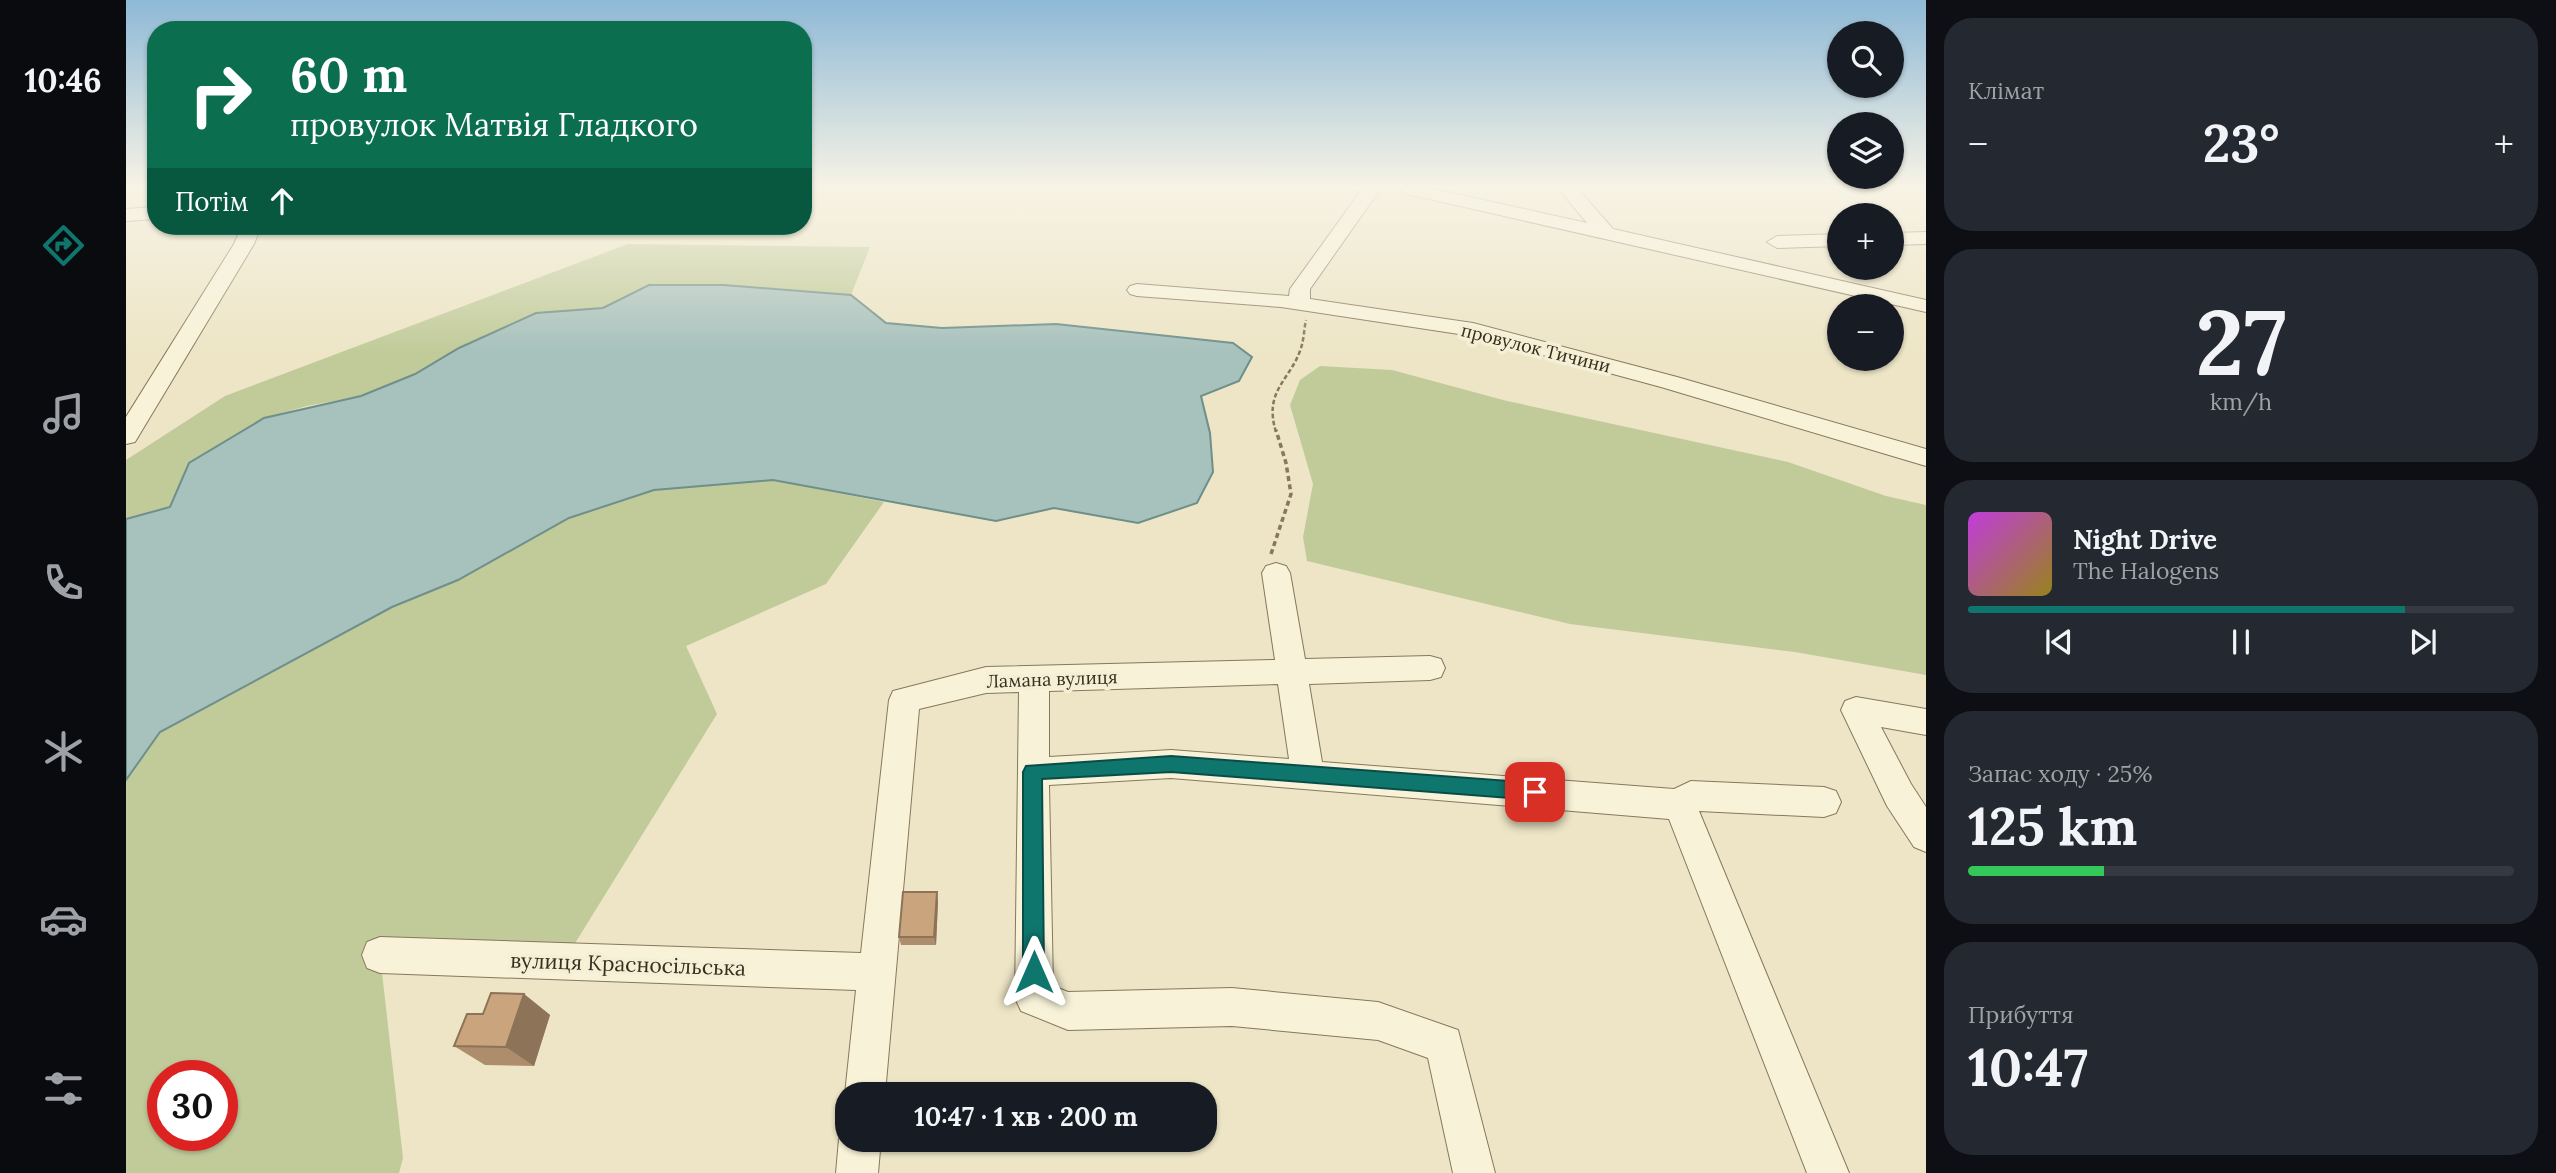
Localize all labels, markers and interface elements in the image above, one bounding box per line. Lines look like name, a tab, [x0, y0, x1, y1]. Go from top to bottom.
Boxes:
map controls	[1827, 21, 1904, 371]
button: search	[1827, 21, 1904, 98]
text: 60 m	[290, 43, 407, 105]
icon: right	[175, 49, 266, 140]
text: 10:46	[24, 60, 102, 101]
text: Клімат	[1968, 76, 2044, 105]
text: провулок Матвія Гладкого	[290, 104, 698, 145]
text: 23°	[2203, 110, 2279, 176]
button: layers	[1827, 112, 1904, 189]
text: −	[1968, 120, 1988, 168]
text: +	[2494, 120, 2514, 168]
icon: ahead	[263, 182, 301, 220]
text: Потім	[175, 185, 249, 218]
button: +	[1827, 203, 1904, 280]
icon: directions	[39, 221, 88, 270]
text: 27	[2195, 283, 2287, 400]
button: −	[1827, 294, 1904, 371]
street label: провулок Тичини	[1459, 318, 1613, 378]
text: km/h	[2210, 387, 2272, 416]
icon: music	[39, 389, 88, 438]
text: Night Drive	[2073, 523, 2217, 556]
text: The Halogens	[2073, 556, 2219, 585]
icon: phone	[39, 558, 88, 607]
icon: previous	[2040, 623, 2078, 661]
icon: pause	[2222, 623, 2260, 661]
icon: next	[2404, 623, 2442, 661]
street label: Ламана вулиця	[986, 665, 1118, 693]
icon: climate	[39, 727, 88, 776]
text: Запас ходу · 25%	[1968, 759, 2152, 788]
pin	[1505, 762, 1565, 822]
icon: arrive	[1516, 773, 1554, 811]
text: 125 km	[1968, 793, 2137, 859]
icon: car	[39, 895, 88, 944]
position arrow	[997, 935, 1071, 1009]
street label: вулиця Красносільська	[510, 946, 746, 982]
text: Прибуття	[1968, 1000, 2073, 1029]
text: 10:47	[1968, 1034, 2088, 1100]
speed limit sign: 30	[147, 1060, 238, 1151]
icon: filters	[39, 1064, 88, 1113]
text: 10:47 · 1 хв · 200 m	[914, 1100, 1138, 1133]

